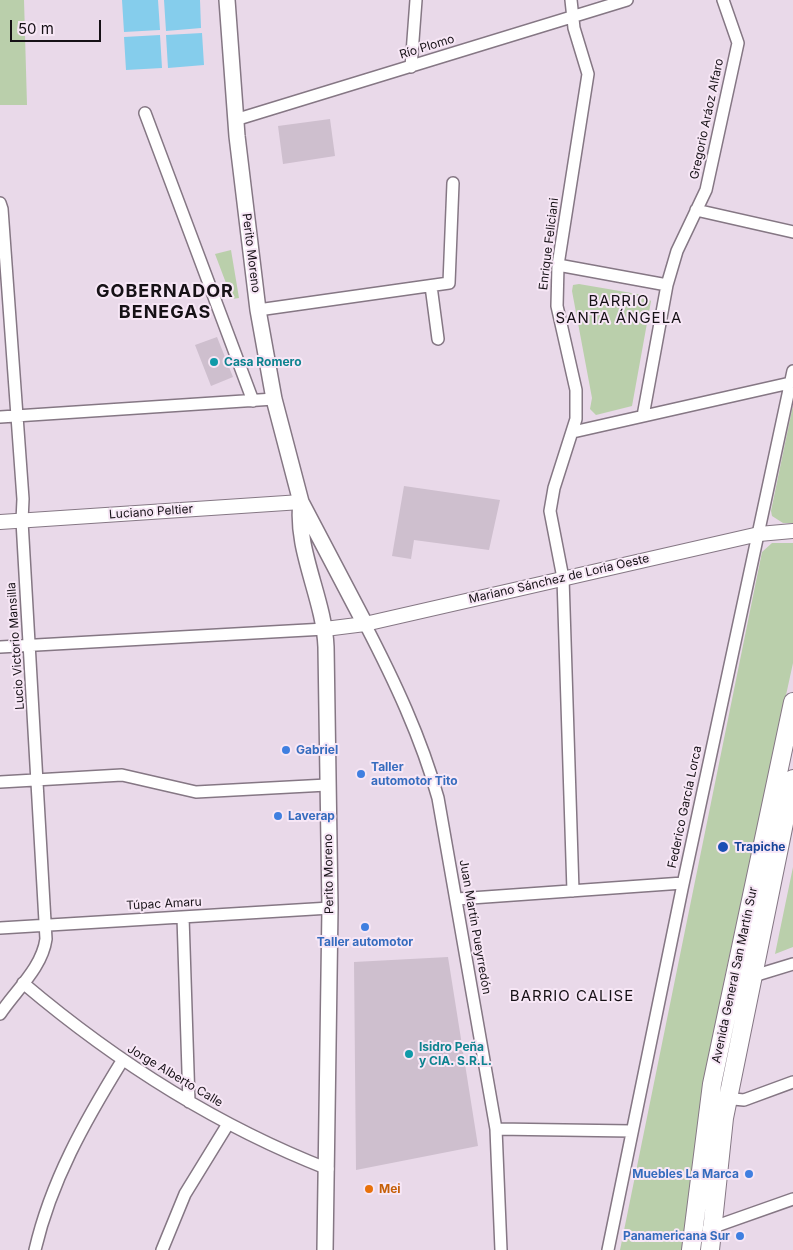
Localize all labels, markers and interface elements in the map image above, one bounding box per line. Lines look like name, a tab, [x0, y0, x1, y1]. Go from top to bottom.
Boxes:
scale bar	[12, 10, 104, 42]
text: 50 m	[18, 19, 54, 38]
street label: Río Plomo	[398, 32, 456, 62]
street label: Gregorio Aráoz Alfaro	[687, 57, 727, 181]
street label: Enrique Feliciani	[536, 197, 562, 291]
street label: Perito Moreno	[239, 212, 263, 294]
district label: GOBERNADOR BENEGAS	[95, 281, 235, 324]
district label: BARRIO SANTA ÁNGELA	[554, 292, 684, 327]
place label: Casa Romero	[224, 355, 302, 369]
marker: Casa Romero	[208, 356, 220, 368]
street label: Luciano Peltier	[109, 502, 193, 522]
street label: Mariano Sánchez de Loria Oeste	[467, 551, 651, 607]
street label: Lucio Victorio Mansilla	[4, 582, 28, 710]
place label: Gabriel	[296, 743, 338, 757]
marker: Gabriel	[280, 744, 292, 756]
street label: Federico García Lorca	[665, 744, 705, 870]
place label: Taller automotor Tito	[371, 760, 458, 788]
marker: Taller automotor Tito	[355, 768, 367, 780]
place label: Laverap	[288, 809, 335, 823]
marker: Laverap	[272, 810, 284, 822]
street label: Perito Moreno	[321, 834, 337, 914]
marker: Trapiche	[716, 840, 730, 854]
place label: Trapiche	[734, 840, 786, 854]
street label: Juan Martín Pueyrredón	[456, 858, 494, 996]
street label: Avenida General San Martín Sur	[709, 886, 761, 1064]
street label: Túpac Amaru	[126, 895, 202, 913]
marker: Taller automotor	[359, 921, 371, 933]
place label: Taller automotor	[317, 935, 413, 949]
district label: BARRIO CALISE	[508, 987, 636, 1005]
place label: Isidro Peña y CIA. S.R.L.	[419, 1040, 492, 1068]
street label: Jorge Alberto Calle	[125, 1042, 225, 1110]
marker: Isidro Peña y CIA. S.R.L.	[403, 1048, 415, 1060]
place label: Muebles La Marca	[632, 1167, 739, 1181]
marker: Muebles La Marca	[743, 1168, 755, 1180]
place label: Mei	[379, 1182, 401, 1196]
marker: Mei	[363, 1183, 375, 1195]
place label: Panamericana Sur	[623, 1229, 730, 1243]
marker: Panamericana Sur	[734, 1230, 746, 1242]

